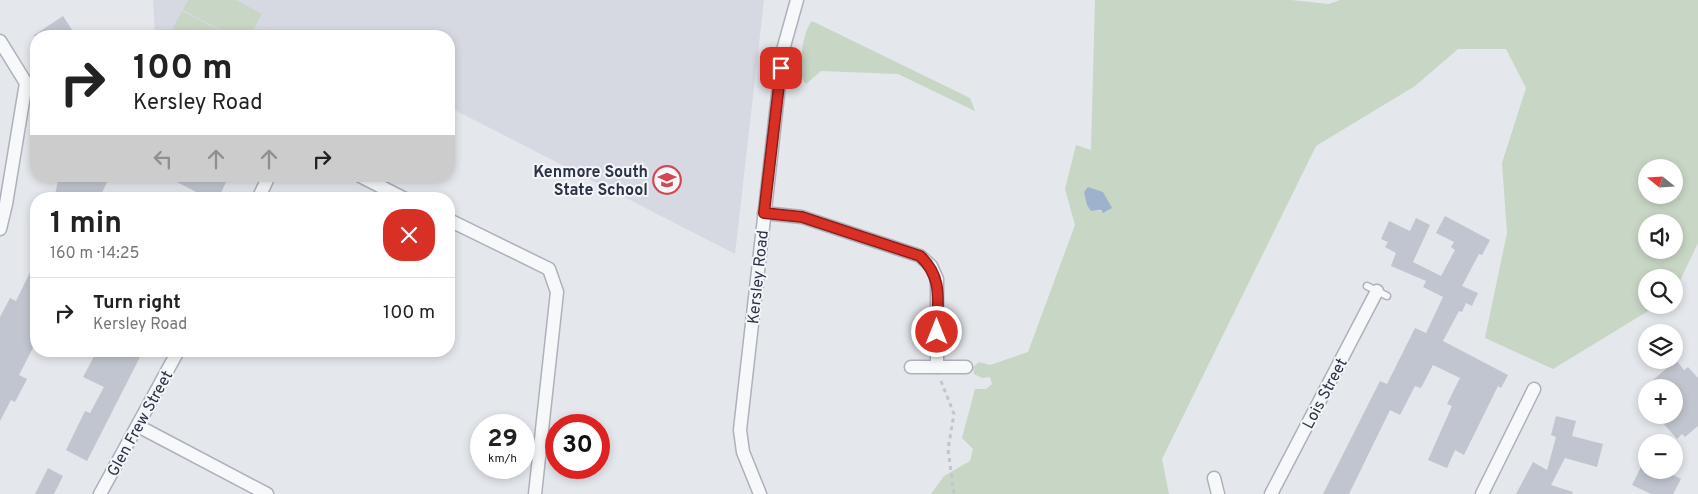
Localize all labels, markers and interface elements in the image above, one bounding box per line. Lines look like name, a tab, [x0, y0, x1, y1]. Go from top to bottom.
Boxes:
text: 100 m	[133, 47, 233, 91]
pin	[760, 47, 802, 89]
icon: right	[50, 50, 115, 115]
icon: arrive	[767, 54, 795, 82]
text: Kersley Road	[133, 90, 263, 117]
icon: left	[149, 145, 177, 173]
icon: ahead	[202, 145, 230, 173]
icon: ahead	[255, 145, 283, 173]
icon: right	[308, 145, 336, 173]
north arrow	[1638, 159, 1682, 204]
map controls	[1638, 159, 1683, 479]
place label: Kenmore South State School	[533, 163, 648, 201]
school or university icon: Kenmore South State School	[652, 165, 682, 195]
text: 1 min	[50, 206, 122, 243]
button: close	[383, 209, 435, 261]
button: sound	[1638, 214, 1683, 259]
street label: Kersley Road	[744, 229, 774, 325]
text: 160 m · 14:25	[50, 244, 140, 264]
button: search	[1638, 269, 1683, 314]
text: Turn right	[93, 291, 181, 315]
icon: right	[50, 299, 78, 327]
text: 100 m	[383, 301, 435, 325]
position arrow	[910, 305, 962, 357]
text: Kersley Road	[93, 315, 187, 335]
button: layers	[1638, 324, 1683, 369]
street label: Lois Street	[1299, 355, 1353, 433]
street label: Glen Frew Street	[103, 367, 178, 480]
button: +	[1638, 379, 1683, 424]
speed limit sign: 30	[545, 414, 610, 479]
text: 29	[487, 424, 518, 456]
button: −	[1638, 434, 1683, 479]
text: km/h	[488, 451, 517, 467]

